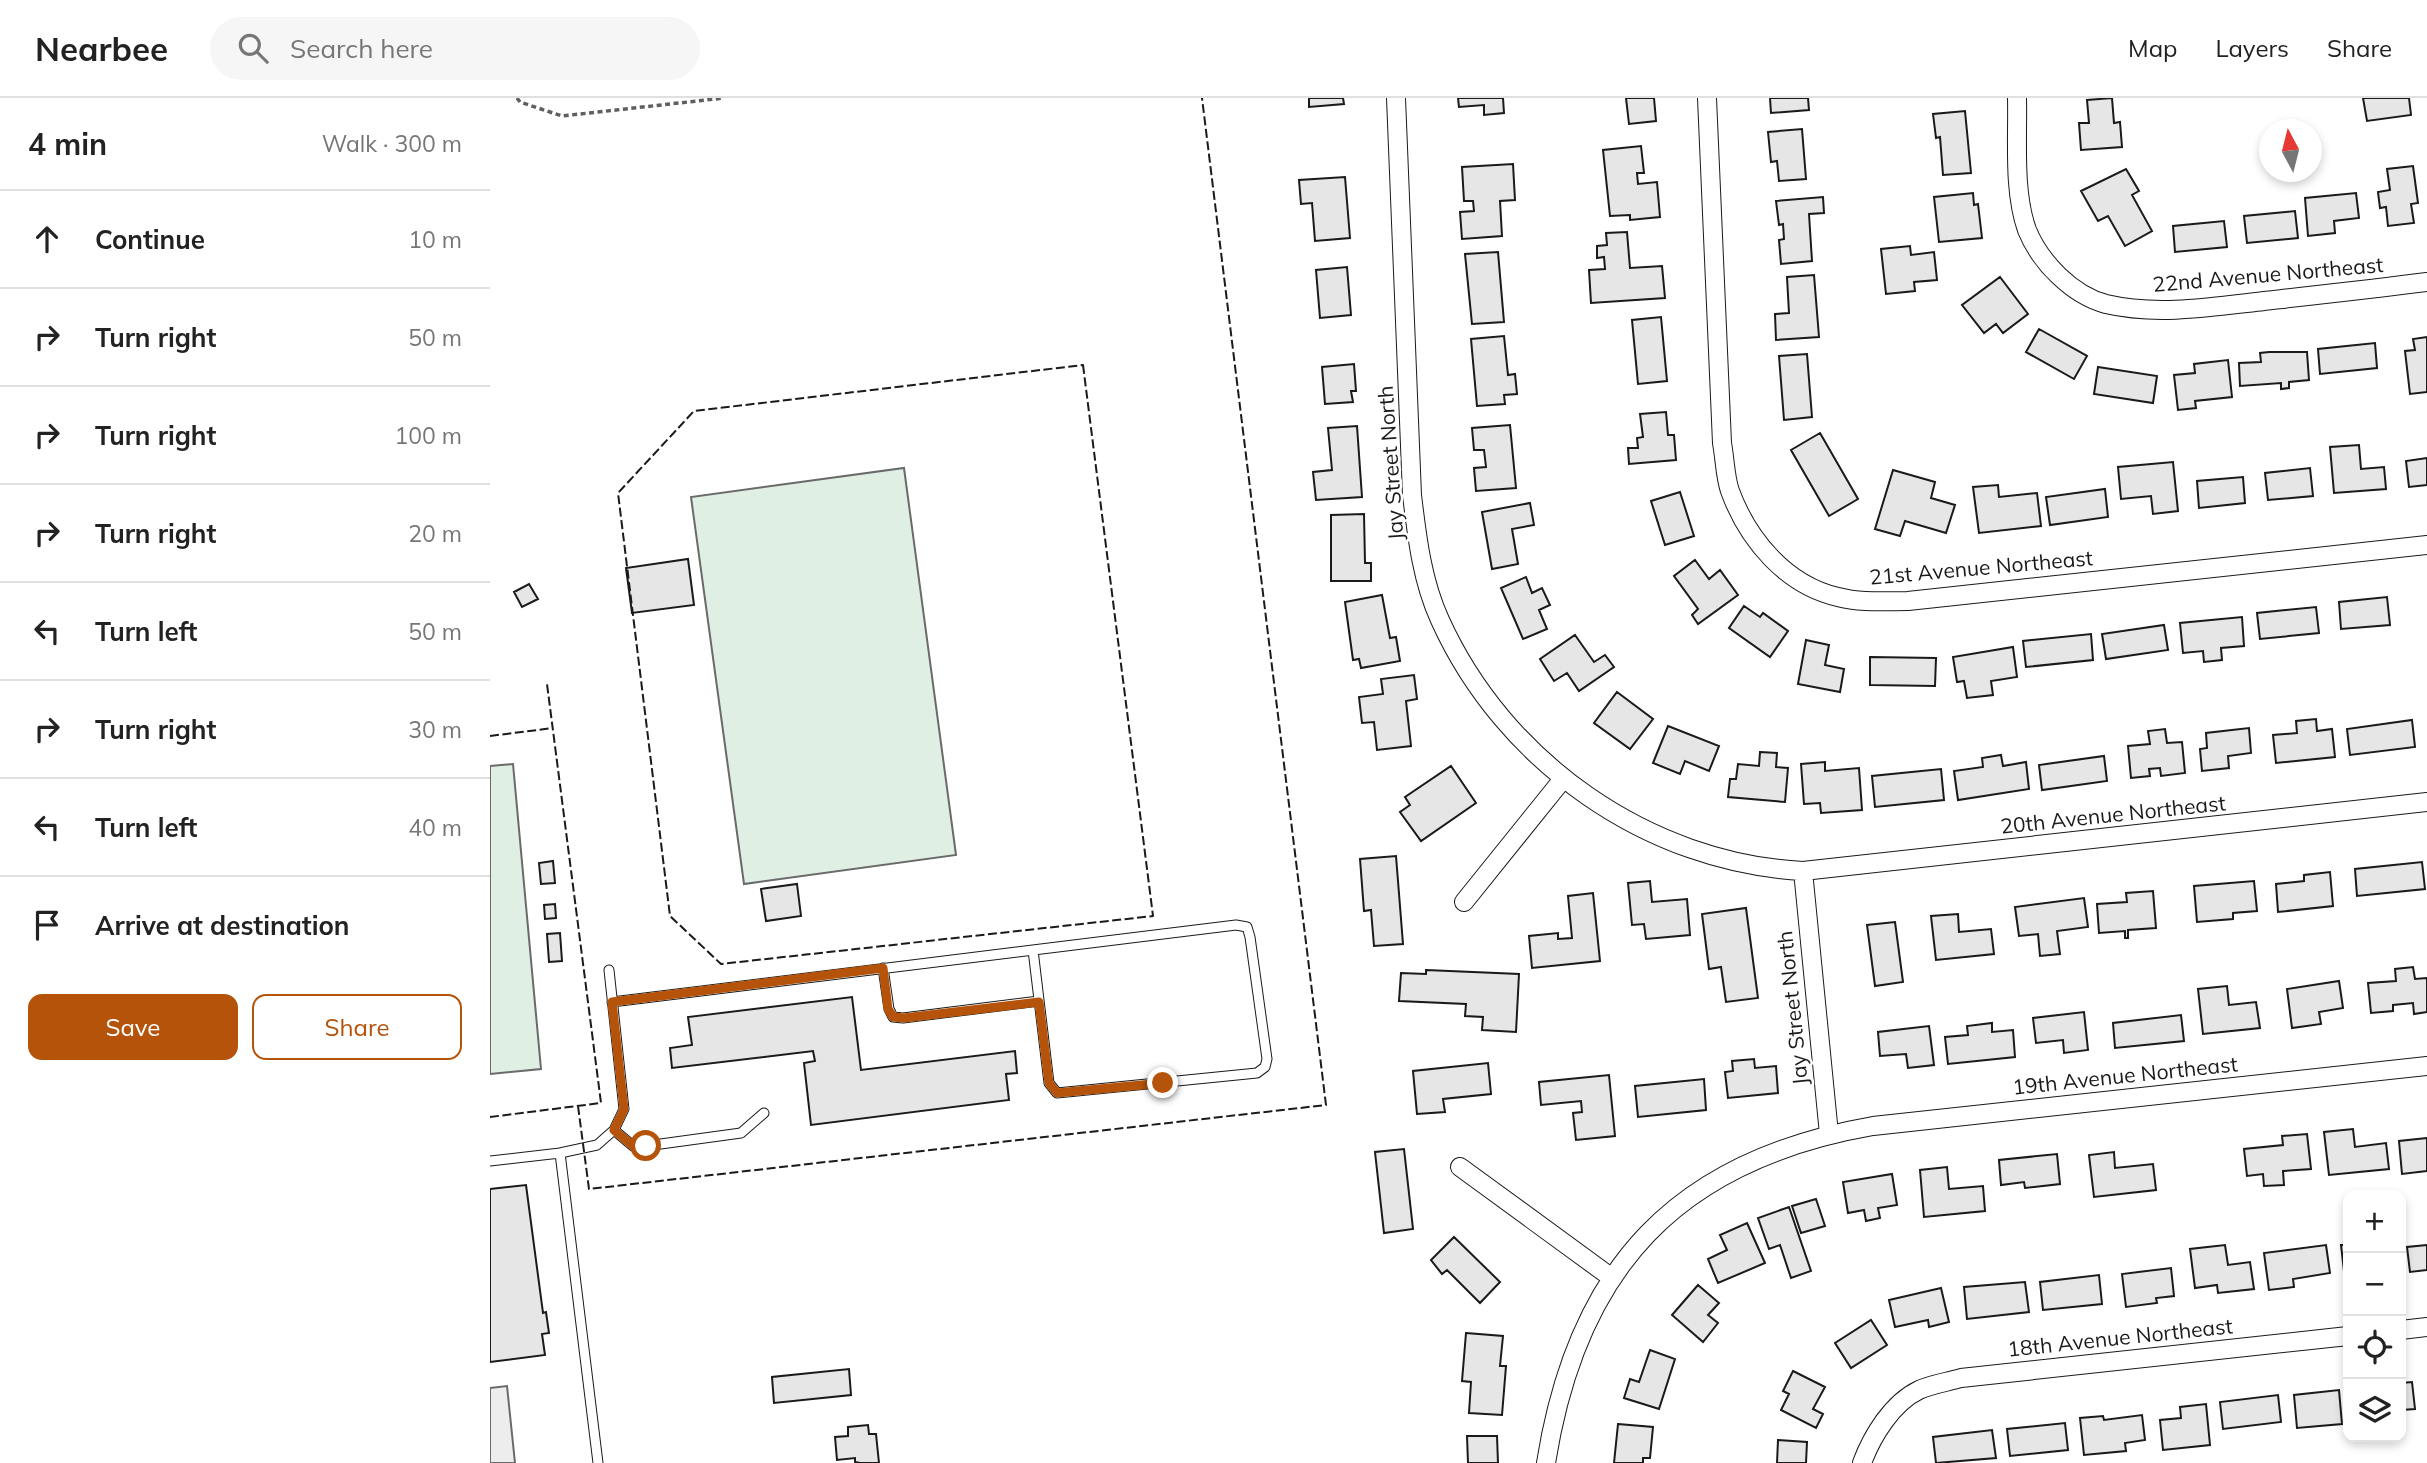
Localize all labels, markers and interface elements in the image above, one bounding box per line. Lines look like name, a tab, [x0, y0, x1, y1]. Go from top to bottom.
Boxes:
search box	[210, 17, 700, 80]
text: Nearbee	[35, 28, 168, 69]
icon: search	[234, 29, 272, 67]
text: Search here	[290, 32, 433, 65]
text: Map	[2128, 33, 2177, 63]
text: Layers	[2215, 33, 2289, 63]
text: Share	[2327, 33, 2392, 63]
north arrow	[2259, 119, 2322, 182]
text: 4 min	[28, 125, 107, 163]
text: Walk · 300 m	[322, 129, 462, 158]
icon: ahead	[28, 220, 66, 258]
text: Continue	[95, 223, 205, 256]
text: 10 m	[408, 225, 462, 254]
street label: 22nd Avenue Northeast	[2152, 251, 2384, 297]
icon: right	[28, 318, 66, 356]
text: Turn right	[95, 321, 216, 354]
text: 50 m	[408, 323, 462, 352]
street label: Jay Street North	[1372, 385, 1408, 541]
icon: right	[28, 416, 66, 454]
text: Turn right	[95, 419, 216, 452]
text: 100 m	[394, 421, 462, 450]
icon: right	[28, 514, 66, 552]
text: Turn right	[95, 517, 216, 550]
text: 20 m	[408, 519, 462, 548]
street label: 21st Avenue Northeast	[1868, 544, 2094, 590]
icon: left	[28, 612, 66, 650]
text: Turn left	[95, 615, 197, 648]
text: 50 m	[408, 617, 462, 646]
icon: right	[28, 710, 66, 748]
text: Turn right	[95, 713, 216, 746]
text: 30 m	[408, 715, 462, 744]
street label: 20th Avenue Northeast	[1999, 789, 2227, 839]
icon: left	[28, 808, 66, 846]
text: Turn left	[95, 811, 197, 844]
text: 40 m	[408, 813, 462, 842]
icon: arrive	[28, 906, 66, 944]
text: Arrive at destination	[95, 909, 350, 942]
street label: Jay Street North	[1771, 930, 1813, 1087]
button: Save	[28, 994, 238, 1060]
button: Share	[252, 994, 462, 1060]
street label: 19th Avenue Northeast	[2011, 1050, 2239, 1100]
route end	[1147, 1067, 1178, 1098]
route start	[630, 1130, 661, 1161]
map controls	[2343, 1190, 2406, 1442]
button: +	[2343, 1190, 2406, 1253]
button: −	[2343, 1253, 2406, 1316]
street label: 18th Avenue Northeast	[2006, 1312, 2234, 1362]
button: locate	[2343, 1316, 2406, 1379]
button: layers	[2343, 1379, 2406, 1442]

